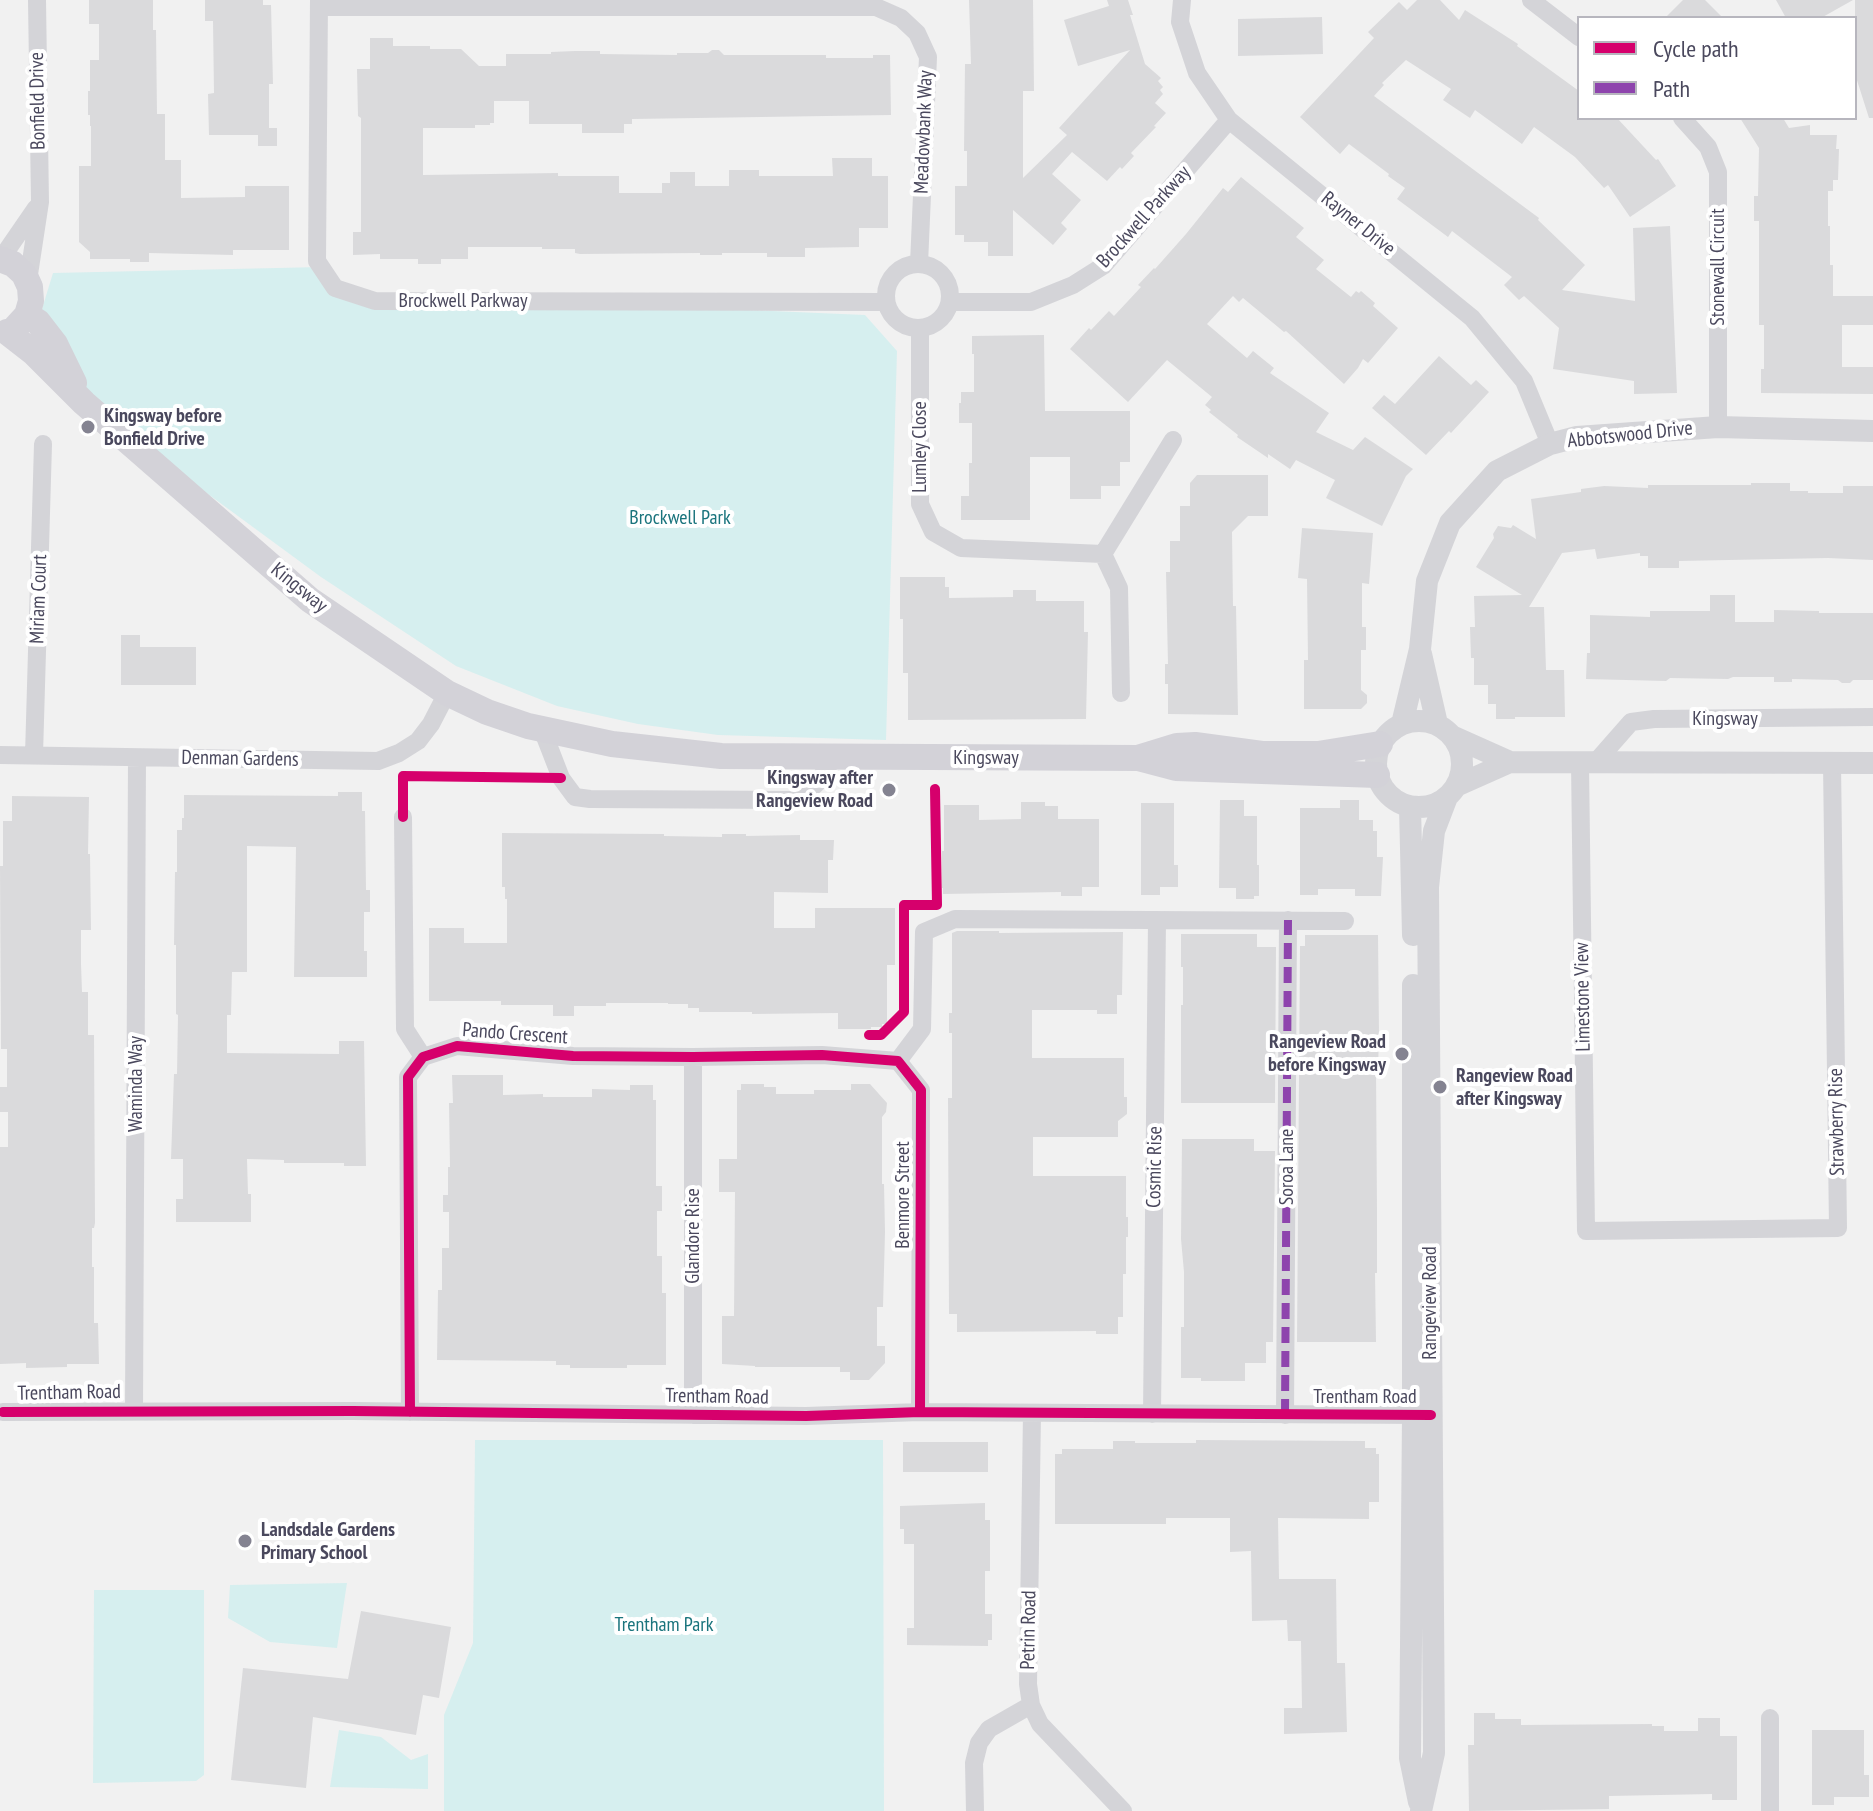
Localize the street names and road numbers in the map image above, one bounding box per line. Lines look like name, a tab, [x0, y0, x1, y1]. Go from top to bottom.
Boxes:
street label: Bonfield Drive	[25, 52, 51, 150]
street label: Meadowbank Way	[910, 70, 938, 194]
street label: Brockwell Parkway	[1092, 161, 1196, 273]
street label: Rayner Drive	[1316, 187, 1400, 261]
street label: Stonewall Circuit	[1706, 208, 1730, 326]
street label: Brockwell Parkway	[399, 289, 527, 313]
street label: Lumley Close	[908, 401, 932, 493]
street label: Abbotswood Drive	[1566, 416, 1694, 454]
street label: Miriam Court	[25, 554, 53, 644]
street label: Kingsway	[266, 558, 332, 618]
street label: Kingsway	[1692, 707, 1758, 731]
street label: Denman Gardens	[181, 746, 299, 772]
street label: Kingsway	[953, 746, 1019, 770]
street label: Limestone View	[1570, 942, 1596, 1052]
street label: Pando Crescent	[462, 1018, 568, 1050]
street label: Waminda Way	[124, 1036, 148, 1132]
street label: Strawberry Rise	[1824, 1068, 1850, 1176]
street label: Cosmic Rise	[1142, 1126, 1168, 1208]
street label: Soroa Lane	[1275, 1129, 1299, 1205]
street label: Benmore Street	[891, 1141, 915, 1249]
street label: Glandore Rise	[681, 1188, 705, 1284]
street label: Rangeview Road	[1418, 1246, 1442, 1360]
street label: Trentham Road	[17, 1380, 121, 1406]
street label: Trentham Road	[665, 1384, 769, 1410]
street label: Trentham Road	[1313, 1385, 1417, 1409]
street label: Petrin Road	[1016, 1590, 1042, 1670]

